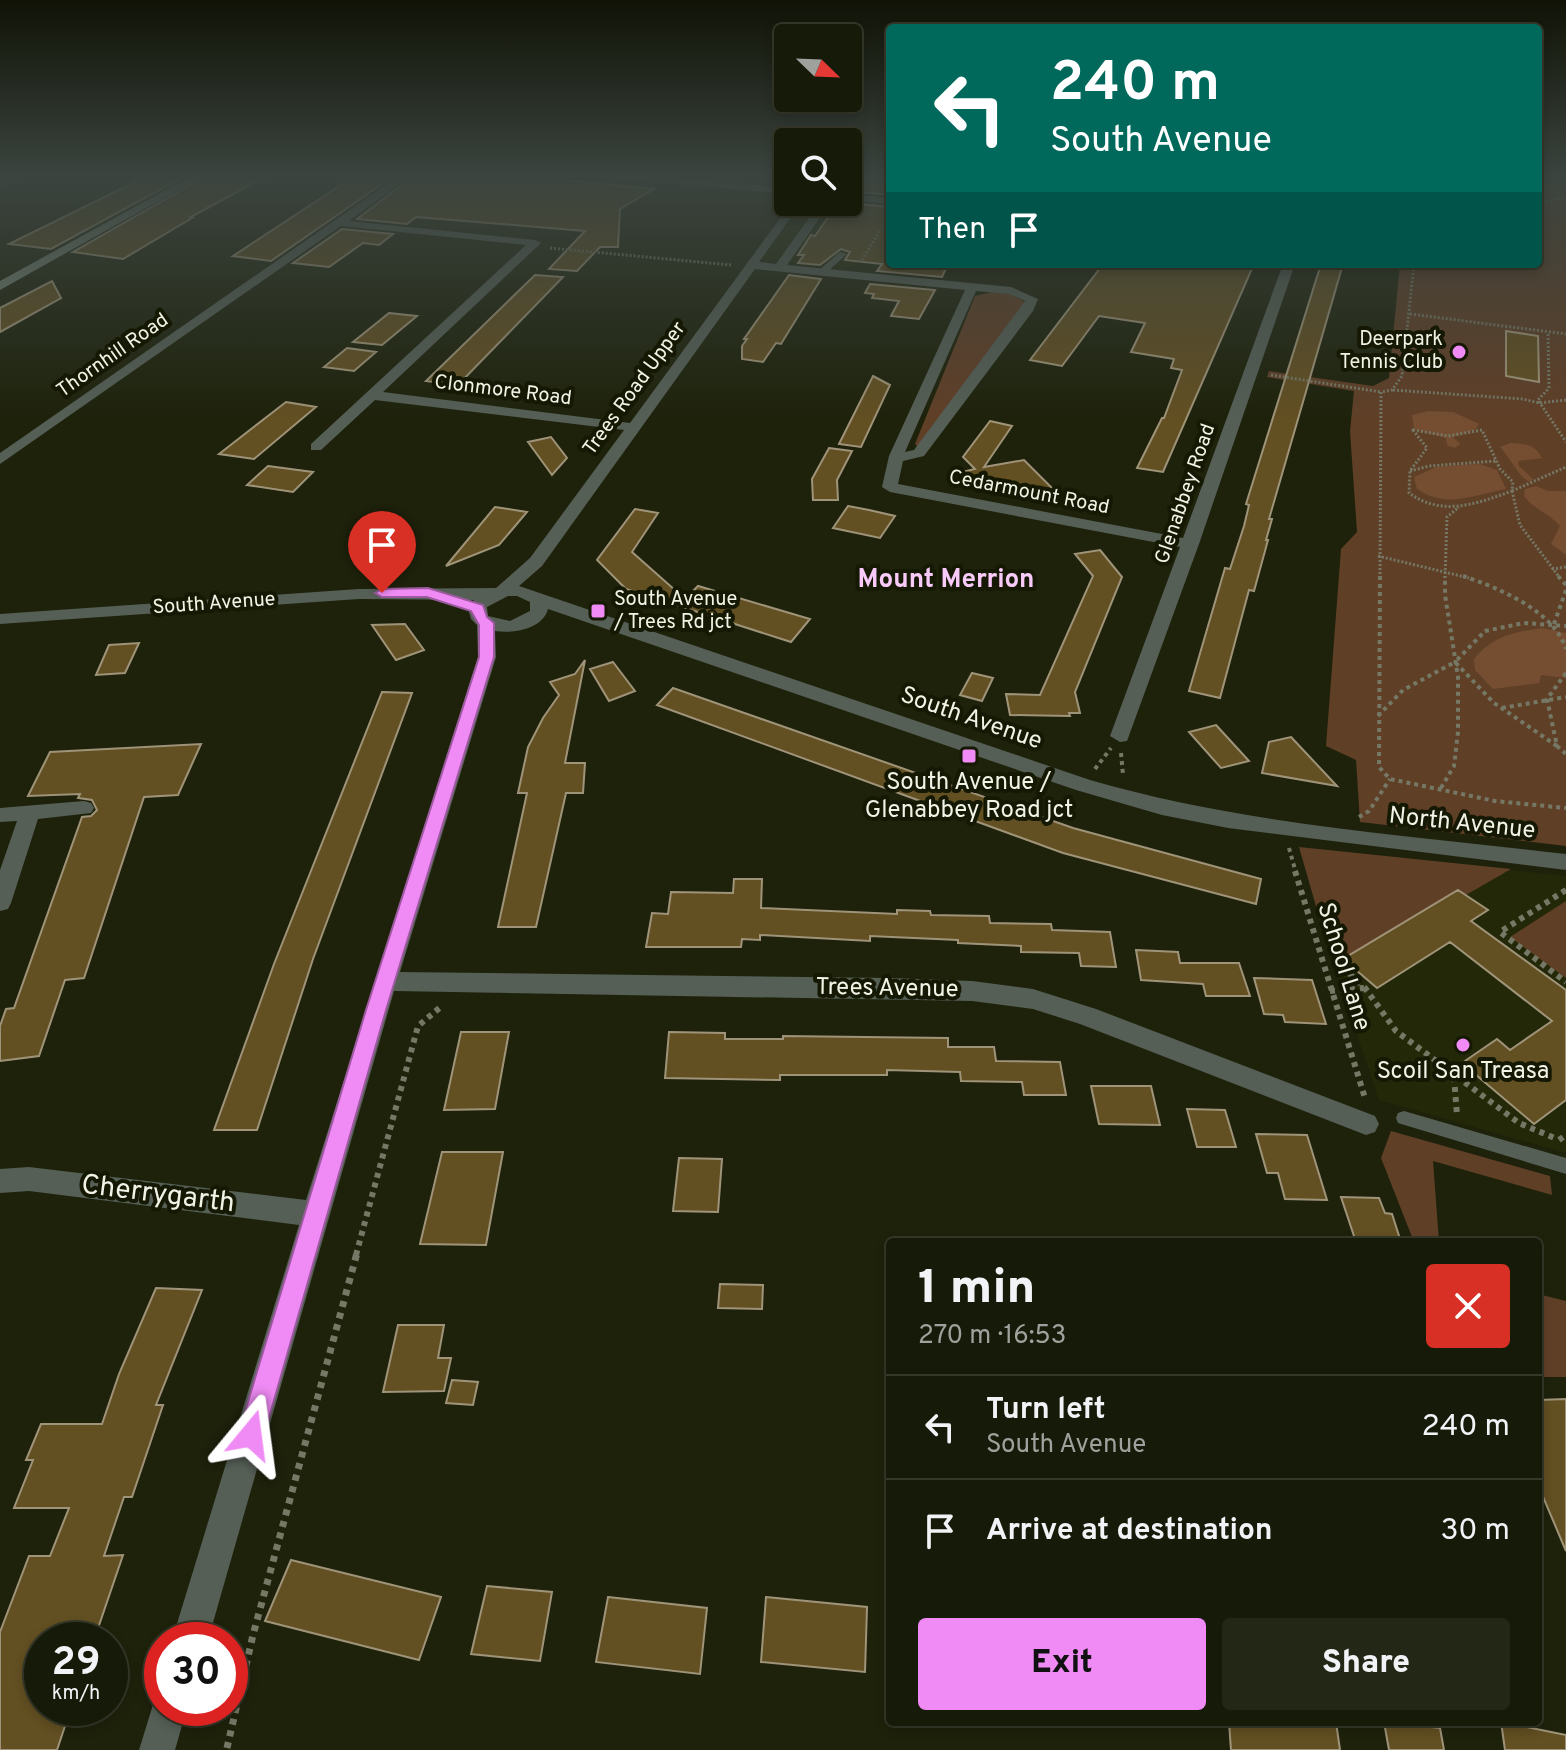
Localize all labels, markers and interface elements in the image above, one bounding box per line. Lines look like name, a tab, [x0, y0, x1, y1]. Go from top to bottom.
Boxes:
north arrow	[774, 24, 862, 112]
map controls	[774, 24, 862, 216]
text: 240 m	[1050, 50, 1220, 120]
icon: left	[918, 56, 1022, 160]
text: South Avenue	[1050, 119, 1272, 165]
button: search	[774, 128, 862, 216]
icon: arrive	[1002, 208, 1046, 252]
text: Then	[918, 212, 986, 249]
street label: Thornhill Road	[52, 308, 174, 404]
street label: Trees Road Upper	[578, 317, 692, 461]
place label: Deerpark Tennis Club	[1340, 327, 1443, 376]
marker: Deerpark Tennis Club	[1450, 343, 1468, 361]
street label: Clonmore Road	[433, 370, 573, 412]
street label: Glenabbey Road	[1150, 420, 1222, 568]
street label: Cedarmount Road	[946, 465, 1112, 521]
pin	[348, 511, 416, 593]
icon: arrive	[360, 523, 404, 567]
district label: Mount Merrion	[858, 564, 1034, 597]
street label: South Avenue	[152, 587, 276, 621]
place label: South Avenue / Trees Rd jct	[613, 587, 737, 636]
marker: South Avenue / Trees Rd jct	[589, 602, 607, 620]
street label: South Avenue	[896, 681, 1046, 757]
marker: South Avenue / Glenabbey Road jct	[960, 747, 978, 765]
place label: South Avenue / Glenabbey Road jct	[865, 768, 1073, 826]
street label: North Avenue	[1387, 801, 1537, 847]
street label: School Lane	[1309, 899, 1377, 1035]
street label: Trees Avenue	[815, 973, 959, 1005]
marker: Scoil San Treasa	[1454, 1036, 1472, 1054]
place label: Scoil San Treasa	[1377, 1057, 1549, 1087]
street label: Cherrygarth	[79, 1168, 237, 1222]
text: 1 min	[918, 1260, 1035, 1320]
button: close	[1426, 1264, 1510, 1348]
text: 270 m · 16:53	[918, 1320, 1066, 1353]
text: Turn left	[986, 1392, 1106, 1429]
position arrow	[209, 1393, 293, 1477]
icon: left	[918, 1405, 962, 1449]
text: 240 m	[1422, 1409, 1510, 1446]
text: South Avenue	[986, 1429, 1146, 1462]
icon: arrive	[918, 1509, 962, 1553]
text: Arrive at destination	[986, 1513, 1272, 1550]
text: 30 m	[1441, 1513, 1510, 1550]
button: Exit	[918, 1618, 1206, 1710]
button: Share	[1222, 1618, 1510, 1710]
speed limit sign: 30	[144, 1622, 248, 1726]
text: 29	[51, 1639, 101, 1689]
text: km/h	[52, 1681, 100, 1707]

